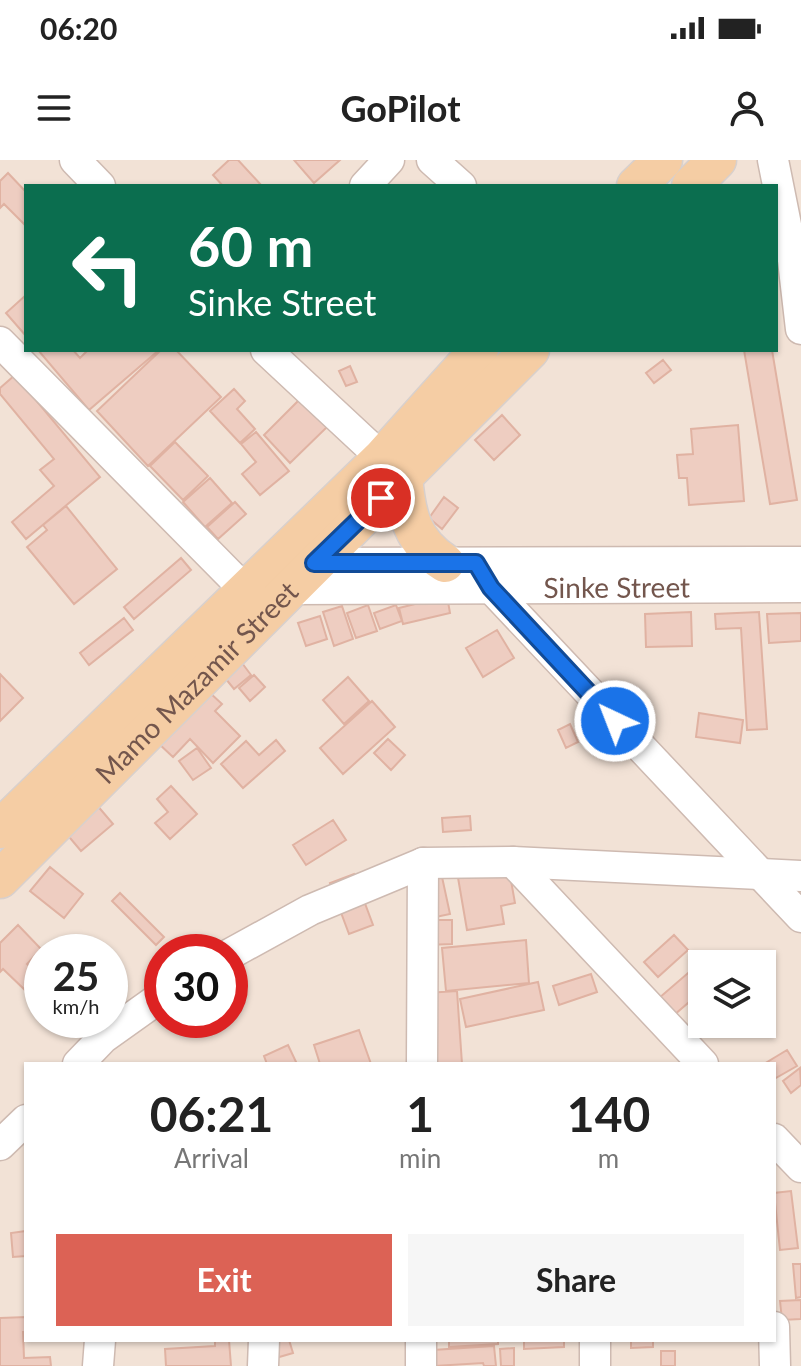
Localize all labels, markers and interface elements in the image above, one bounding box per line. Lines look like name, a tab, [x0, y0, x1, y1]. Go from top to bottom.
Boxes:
text: 06:20	[40, 10, 117, 46]
icon: menu	[32, 86, 76, 130]
text: GoPilot	[340, 86, 461, 130]
icon: person	[725, 86, 769, 130]
text: 60 m	[188, 212, 313, 279]
icon: left	[56, 216, 160, 320]
text: Sinke Street	[188, 280, 376, 324]
pin	[347, 464, 415, 532]
icon: arrive	[359, 476, 403, 520]
street label: Sinke Street	[543, 569, 690, 604]
street label: Mamo Mazamir Street	[88, 574, 304, 790]
position arrow	[573, 679, 657, 763]
speed limit sign: 30	[144, 934, 248, 1038]
map controls	[688, 950, 776, 1038]
button: layers	[688, 950, 776, 1038]
text: 25	[53, 952, 99, 1000]
text: km/h	[53, 994, 99, 1018]
text: 06:21	[150, 1085, 273, 1142]
text: 1	[406, 1085, 434, 1142]
text: 140	[567, 1085, 650, 1142]
text: Arrival	[174, 1142, 249, 1174]
text: min	[399, 1142, 441, 1174]
text: m	[598, 1142, 619, 1174]
button: Exit	[56, 1234, 392, 1326]
button: Share	[408, 1234, 744, 1326]

